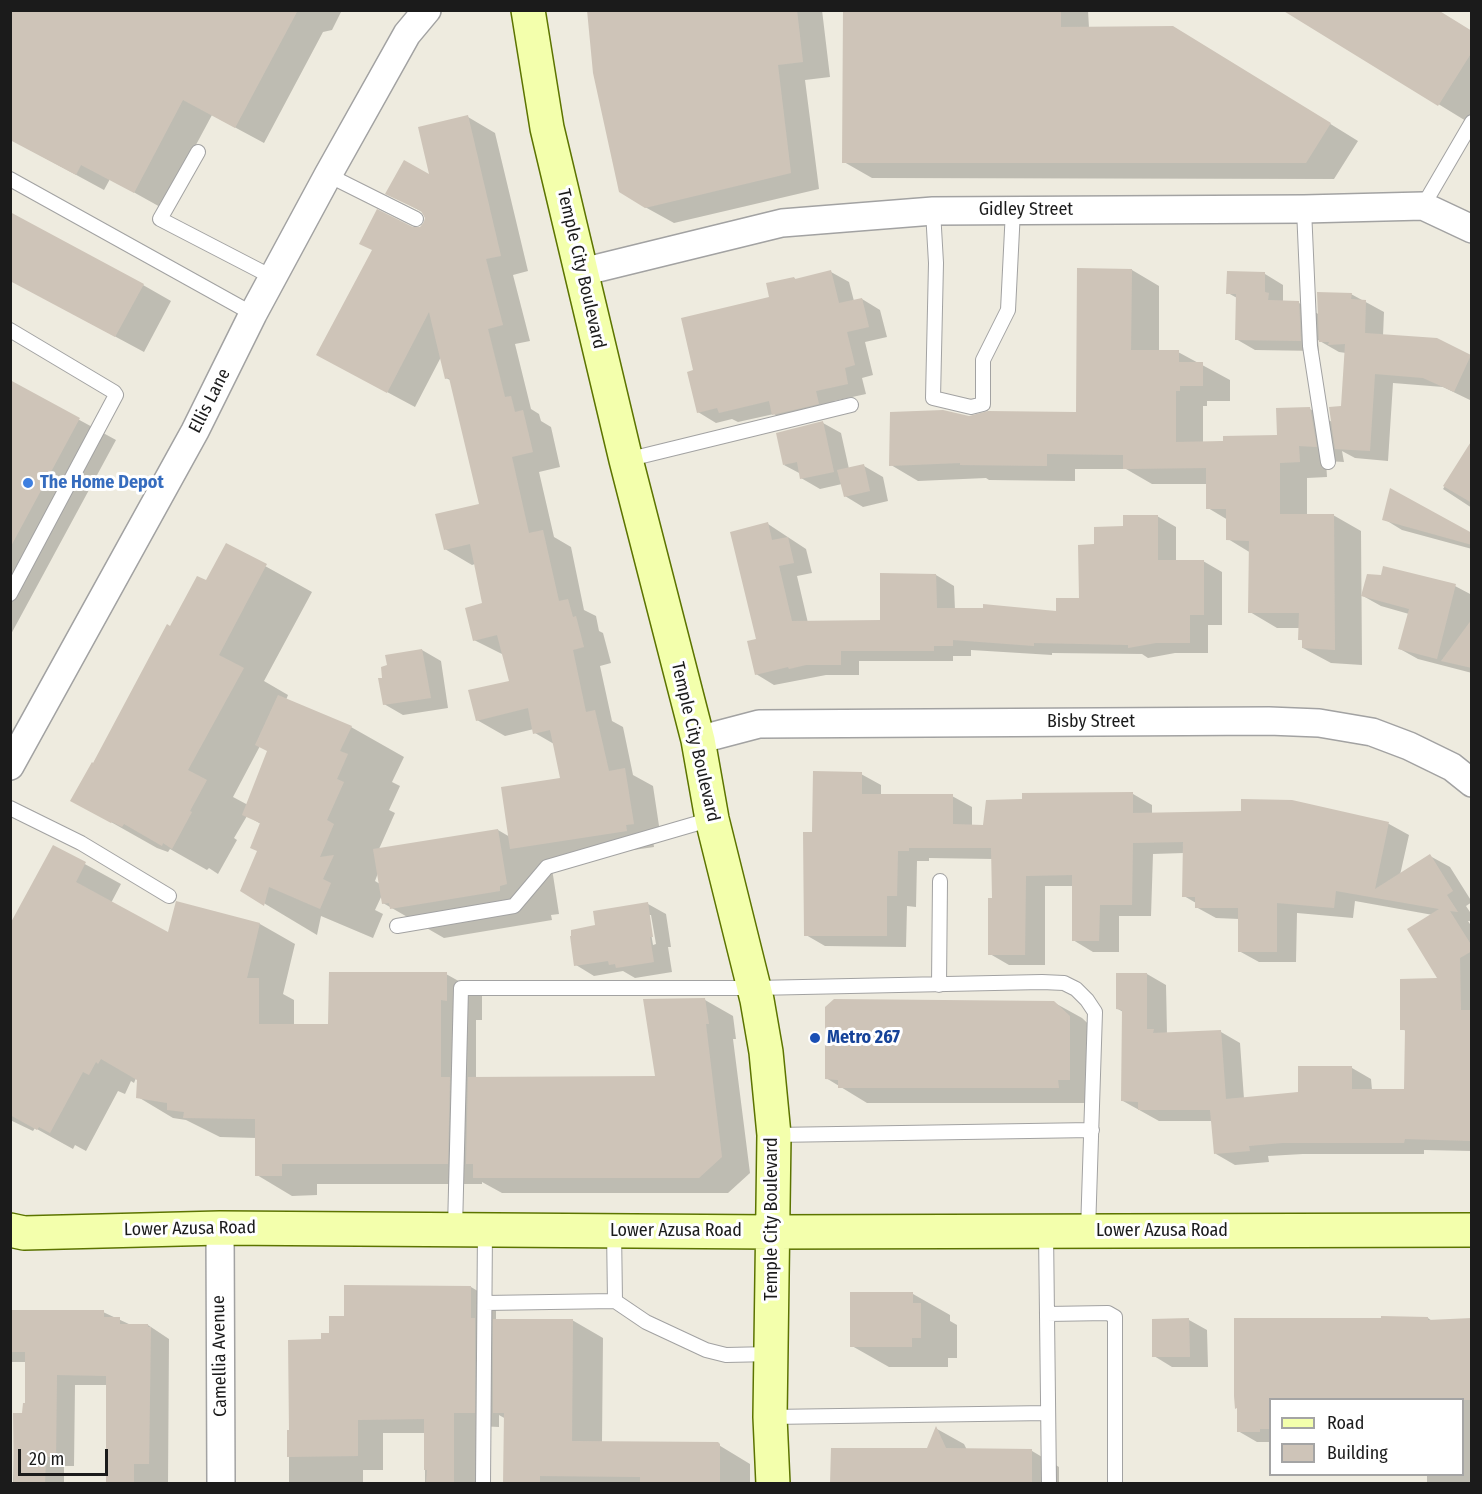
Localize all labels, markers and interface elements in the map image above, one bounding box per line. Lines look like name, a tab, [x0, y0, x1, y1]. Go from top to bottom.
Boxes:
street label: Temple City Boulevard	[552, 187, 610, 351]
street label: Gidley Street	[979, 199, 1073, 221]
street label: Ellis Lane	[185, 365, 235, 437]
place label: The Home Depot	[40, 472, 164, 494]
marker: The Home Depot	[21, 476, 35, 490]
street label: Temple City Boulevard	[666, 660, 724, 824]
street label: Bisby Street	[1047, 711, 1135, 733]
place label: Metro 267	[827, 1027, 900, 1049]
marker: Metro 267	[808, 1031, 822, 1045]
street label: Temple City Boulevard	[761, 1137, 783, 1301]
street label: Lower Azusa Road	[124, 1217, 256, 1241]
street label: Lower Azusa Road	[610, 1220, 742, 1242]
street label: Lower Azusa Road	[1096, 1220, 1228, 1242]
street label: Camellia Avenue	[208, 1295, 232, 1417]
legend	[1269, 1398, 1464, 1476]
text: Road	[1327, 1412, 1364, 1434]
scale bar	[21, 1437, 111, 1475]
text: Building	[1327, 1442, 1388, 1464]
text: 20 m	[29, 1448, 64, 1470]

